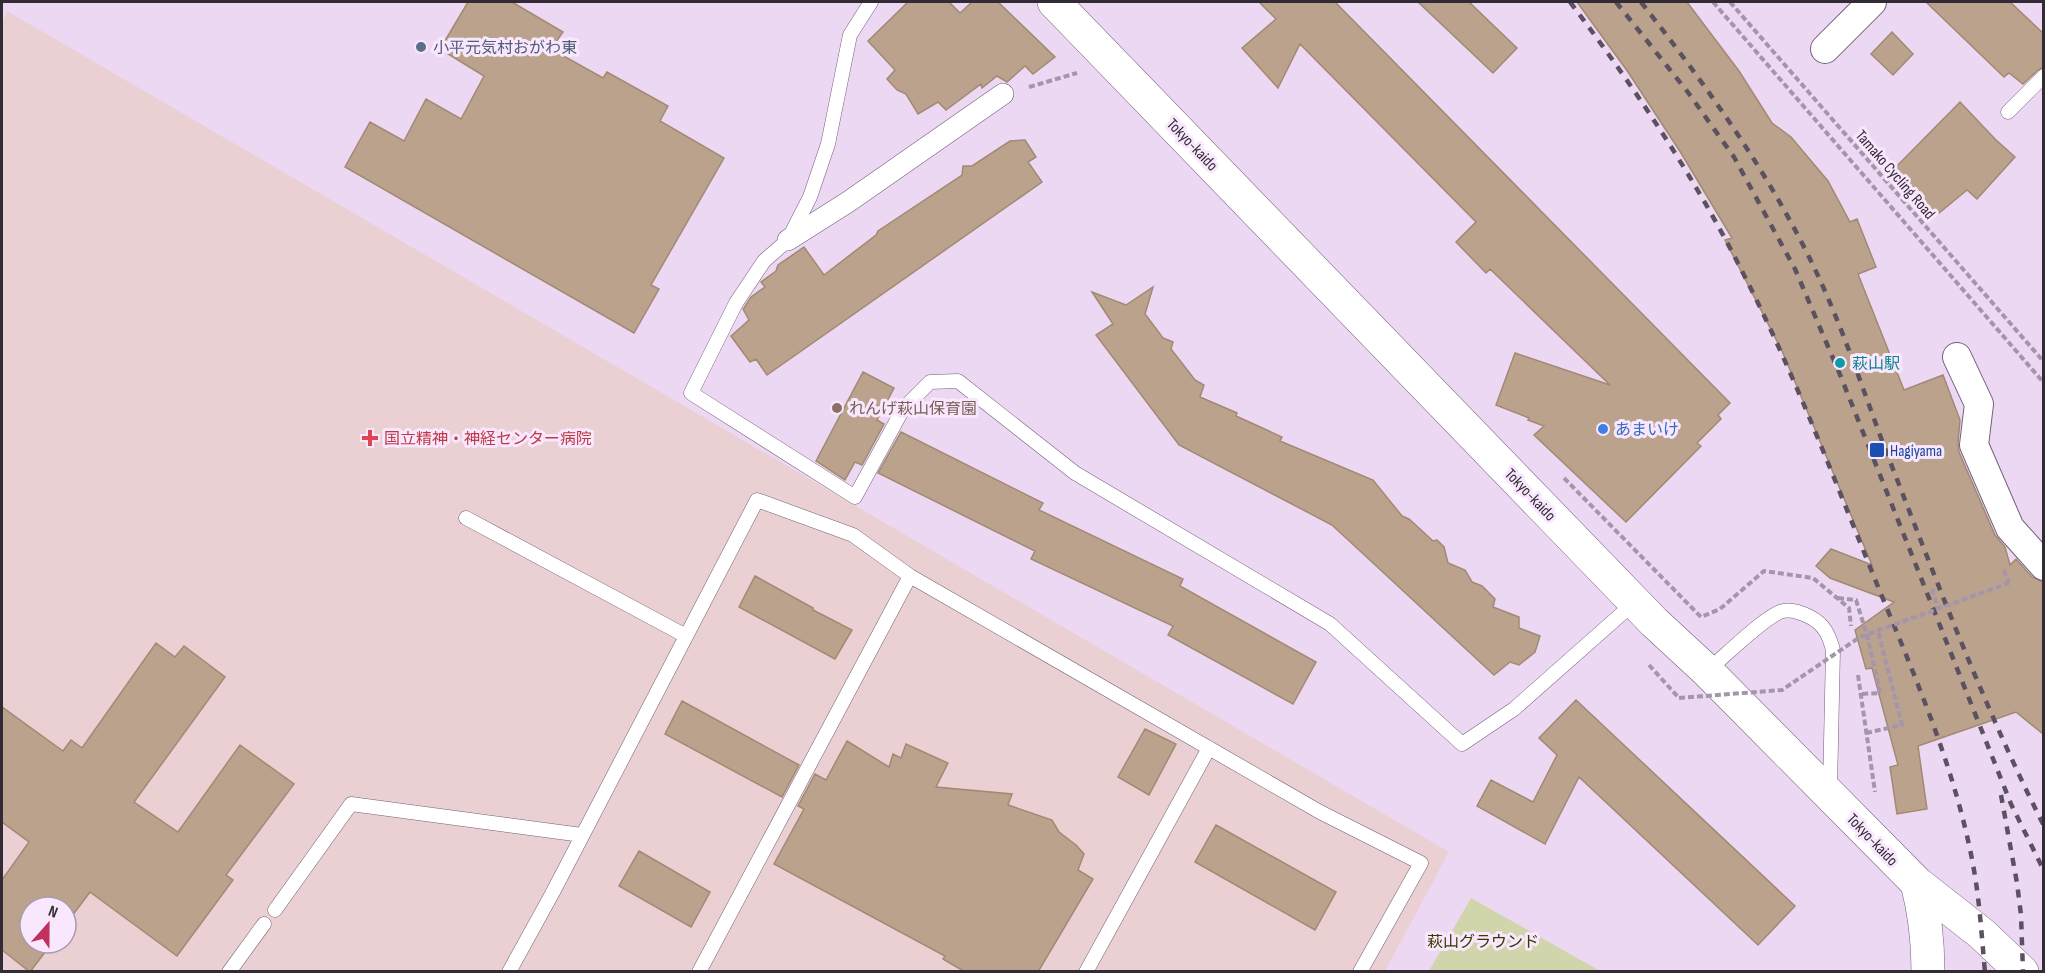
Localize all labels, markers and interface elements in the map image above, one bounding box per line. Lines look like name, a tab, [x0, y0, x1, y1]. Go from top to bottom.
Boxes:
place label: 小平元気村おがわ東	[433, 39, 577, 58]
marker: 小平元気村おがわ東	[414, 40, 428, 54]
street label: Tokyo-kaido	[1162, 115, 1221, 175]
street label: Tamako Cycling Road	[1851, 127, 1939, 223]
place label: 萩山駅	[1852, 355, 1900, 374]
marker: 萩山駅	[1833, 356, 1847, 370]
place label: れんげ萩山保育園	[849, 400, 977, 419]
marker: れんげ萩山保育園	[830, 401, 844, 415]
place label: あまいけ	[1615, 421, 1679, 440]
marker: あまいけ	[1596, 422, 1610, 436]
marker: 国立精神・神経センター病院	[361, 429, 379, 447]
place label: 国立精神・神経センター病院	[384, 430, 592, 449]
marker: Hagiyama	[1868, 441, 1886, 459]
place label: Hagiyama	[1890, 442, 1942, 461]
street label: Tokyo-kaido	[1500, 465, 1559, 525]
street label: Tokyo-kaido	[1842, 810, 1901, 870]
north arrow	[18, 895, 78, 955]
text: N	[45, 902, 60, 923]
park label: 萩山グラウンド	[1427, 933, 1539, 952]

